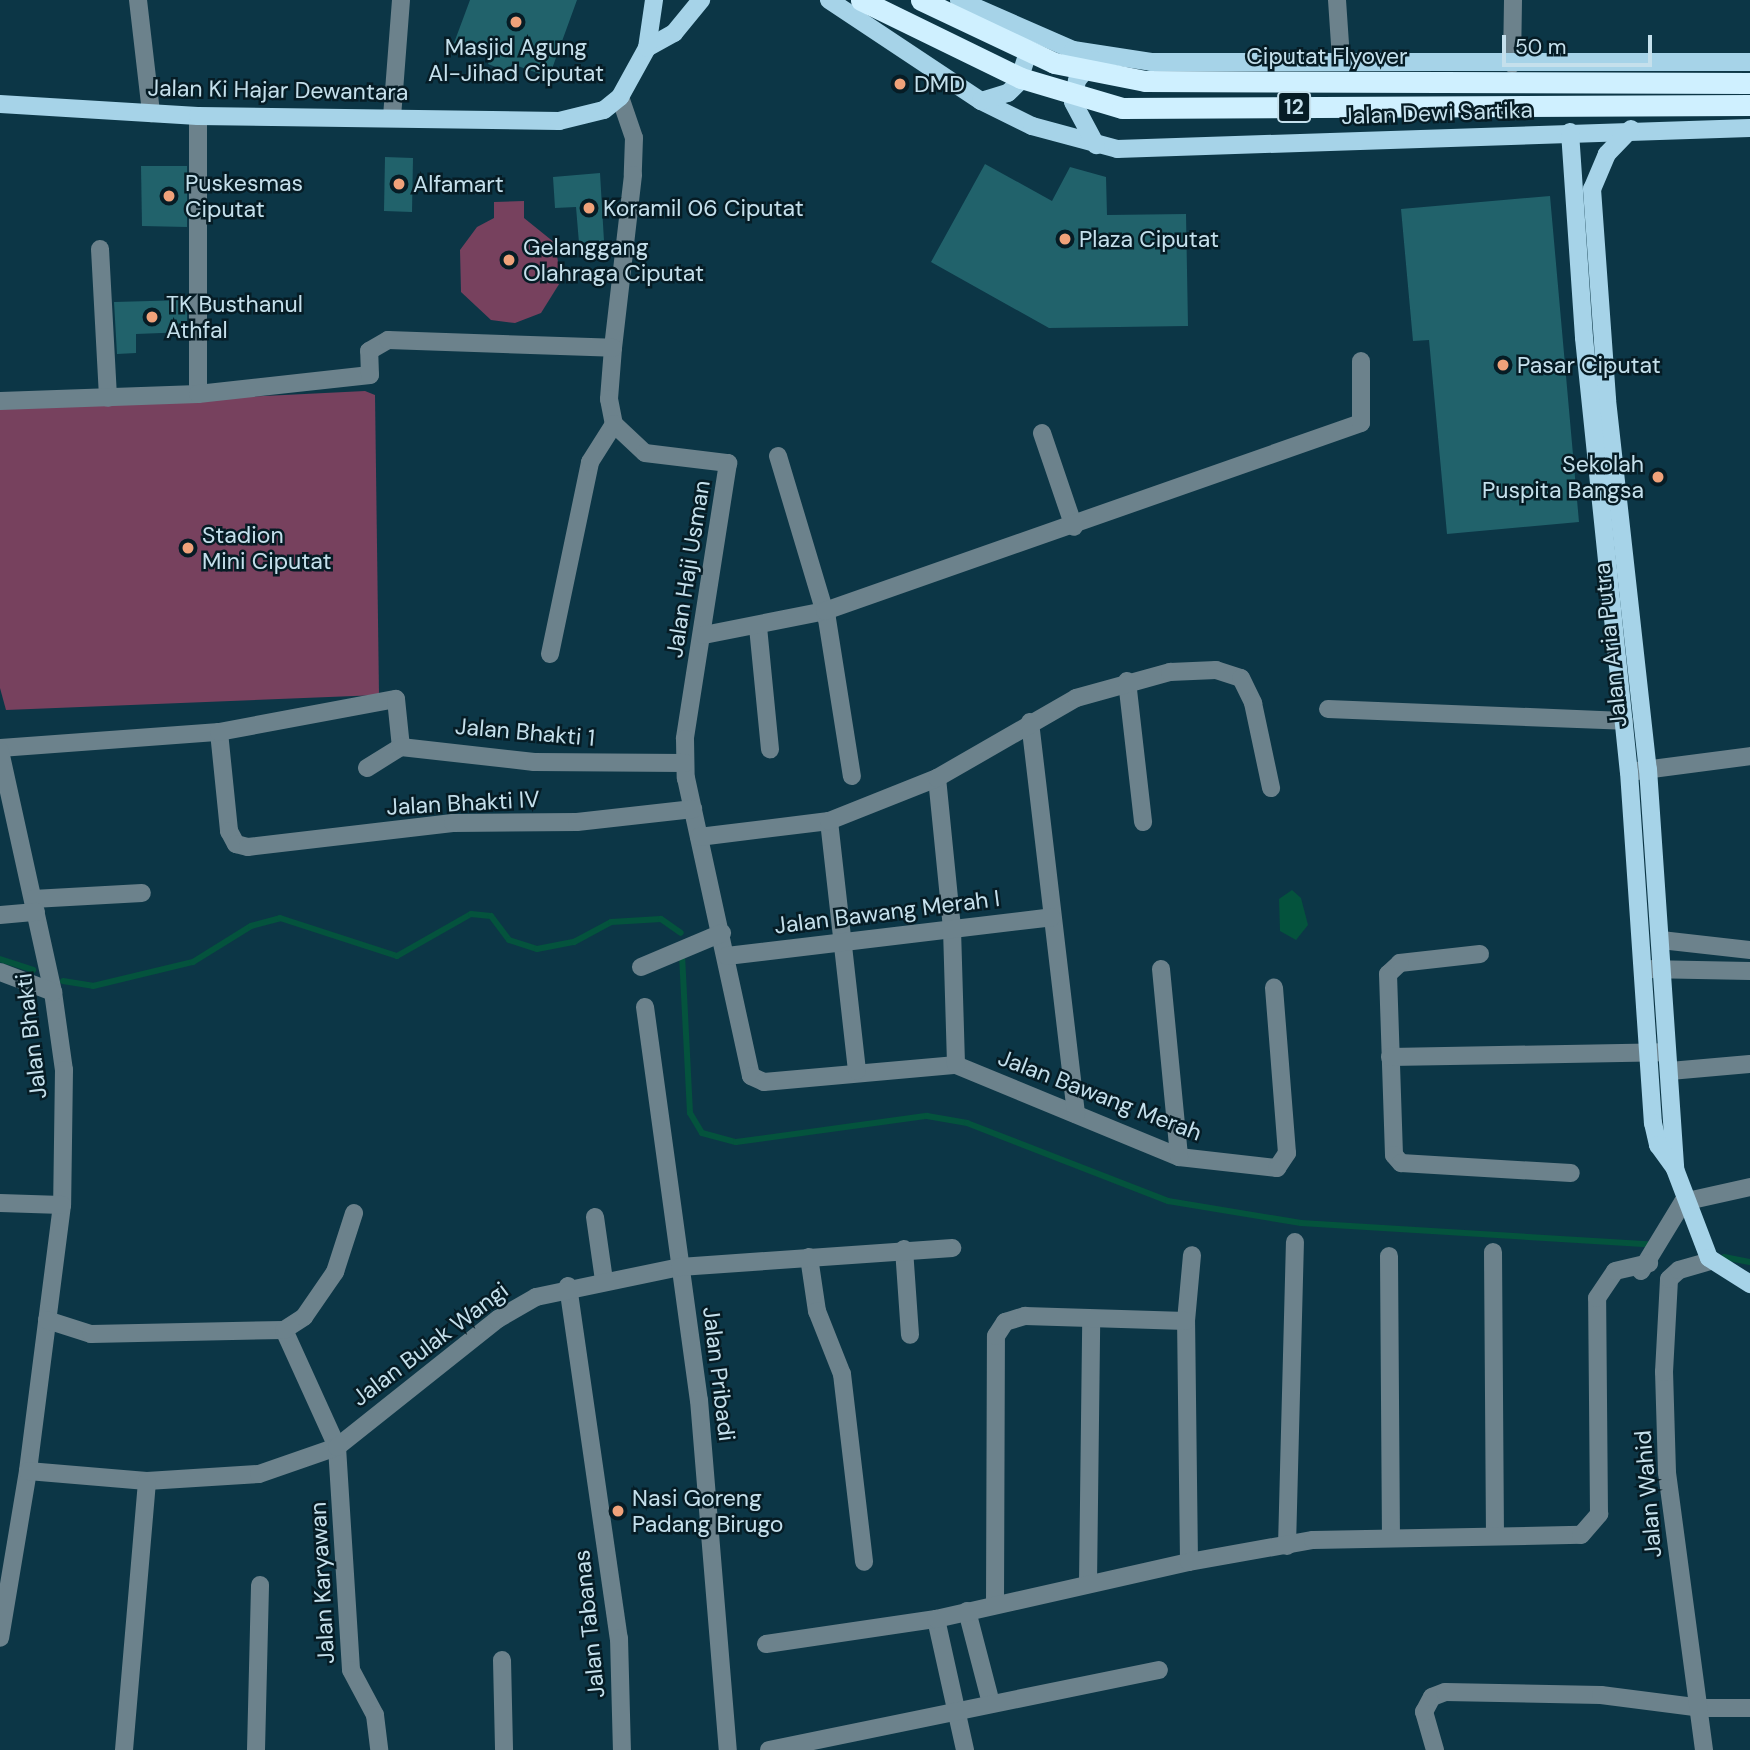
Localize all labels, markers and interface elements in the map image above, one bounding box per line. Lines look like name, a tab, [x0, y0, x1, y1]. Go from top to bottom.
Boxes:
marker: Masjid Agung Al-Jihad Ciputat	[508, 14, 524, 30]
scale bar	[1505, 21, 1656, 65]
place label: Masjid Agung Al-Jihad Ciputat	[428, 33, 604, 87]
text: 50 m	[1515, 33, 1566, 61]
street label: Ciputat Flyover	[1246, 42, 1408, 70]
place label: DMD	[914, 70, 965, 98]
street label: Jalan Ki Hajar Dewantara	[147, 74, 409, 106]
marker: DMD	[892, 76, 908, 92]
road number: 12	[1276, 90, 1312, 124]
street label: Jalan Dewi Sartika	[1341, 96, 1533, 130]
place label: Puskesmas Ciputat	[185, 169, 303, 223]
place label: Alfamart	[413, 170, 504, 198]
marker: Alfamart	[391, 176, 407, 192]
marker: Puskesmas Ciputat	[159, 186, 179, 206]
place label: Koramil 06 Ciputat	[603, 194, 804, 222]
marker: Koramil 06 Ciputat	[581, 200, 597, 216]
place label: Plaza Ciputat	[1079, 225, 1219, 253]
marker: Plaza Ciputat	[1057, 231, 1073, 247]
place label: Gelanggang Olahraga Ciputat	[523, 233, 704, 287]
marker: Gelanggang Olahraga Ciputat	[501, 252, 517, 268]
place label: TK Busthanul Athfal	[166, 290, 303, 344]
marker: TK Busthanul Athfal	[144, 309, 160, 325]
place label: Pasar Ciputat	[1517, 351, 1661, 379]
marker: Pasar Ciputat	[1495, 357, 1511, 373]
place label: Sekolah Puspita Bangsa	[1482, 450, 1644, 504]
marker: Sekolah Puspita Bangsa	[1650, 469, 1666, 485]
street label: Jalan Haji Usman	[660, 478, 716, 660]
place label: Stadion Mini Ciputat	[202, 521, 332, 575]
marker: Stadion Mini Ciputat	[180, 540, 196, 556]
street label: Jalan Aria Putra	[1588, 561, 1632, 729]
street label: Jalan Bhakti 1	[454, 712, 596, 752]
street label: Jalan Bhakti IV	[386, 785, 540, 821]
street label: Jalan Bawang Merah I	[773, 884, 1001, 940]
street label: Jalan Bhakti	[10, 971, 52, 1101]
street label: Jalan Bawang Merah	[994, 1043, 1206, 1147]
street label: Jalan Bulak Wangi	[346, 1276, 514, 1412]
street label: Jalan Pribadi	[697, 1305, 741, 1443]
street label: Jalan Wahid	[1629, 1429, 1667, 1559]
place label: Nasi Goreng Padang Birugo	[632, 1484, 784, 1538]
street label: Jalan Karyawan	[304, 1501, 340, 1665]
marker: Nasi Goreng Padang Birugo	[610, 1503, 626, 1519]
street label: Jalan Tabanas	[567, 1549, 611, 1699]

